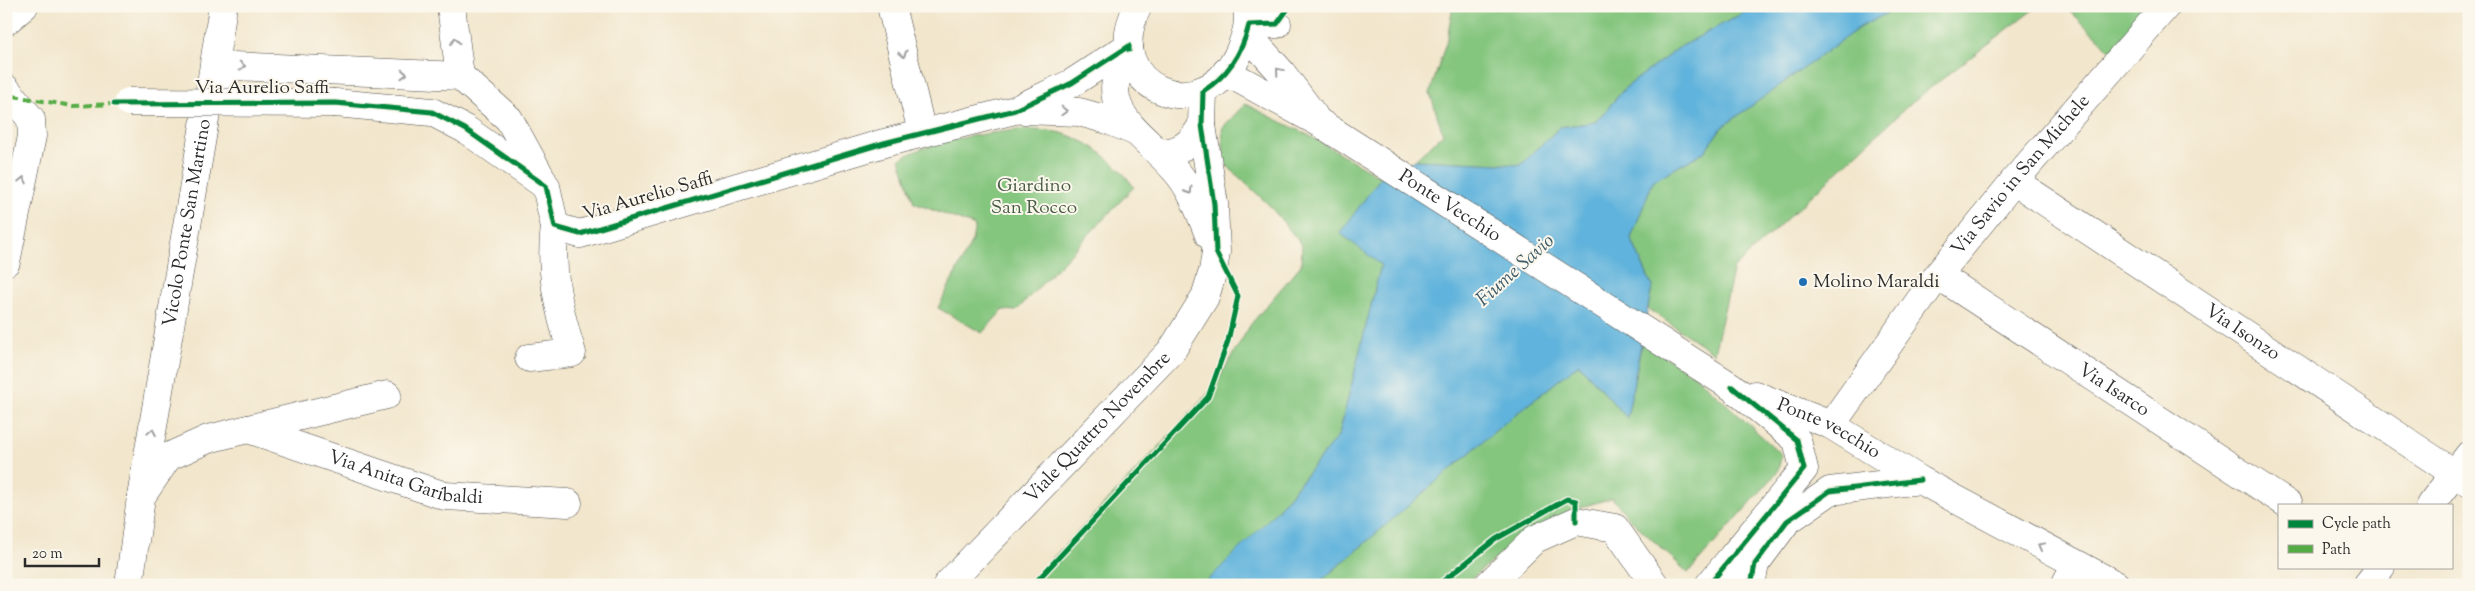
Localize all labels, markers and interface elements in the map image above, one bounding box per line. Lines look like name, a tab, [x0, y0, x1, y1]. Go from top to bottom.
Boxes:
one-way arrow	[451, 37, 461, 45]
one-way arrow	[897, 49, 908, 58]
one-way arrow	[238, 61, 246, 72]
one-way arrow	[1276, 67, 1285, 76]
one-way arrow	[400, 69, 408, 79]
street label: Via Aurelio Saffi	[195, 75, 329, 102]
street label: Via Savio in San Michele	[1945, 89, 2097, 262]
one-way arrow	[1060, 106, 1068, 117]
street label: Vicolo Ponte San Martino	[157, 117, 218, 329]
street label: Ponte Vecchio	[1393, 163, 1506, 249]
street label: Via Aurelio Saffi	[580, 165, 716, 229]
park label: Giardino San Rocco	[991, 173, 1077, 222]
one-way arrow	[17, 175, 28, 184]
one-way arrow	[1182, 186, 1192, 195]
water label: Fiume Savio	[1470, 228, 1562, 314]
place label: Molino Maraldi	[1813, 269, 1940, 296]
marker: Molino Maraldi	[1797, 276, 1809, 288]
street label: Via Isonzo	[2199, 298, 2285, 367]
street label: Viale Quattro Novembre	[1018, 345, 1177, 510]
street label: Via Isarco	[2072, 357, 2155, 424]
street label: Ponte vecchio	[1773, 391, 1886, 466]
one-way arrow	[146, 428, 156, 437]
street label: Via Anita Garibaldi	[325, 444, 484, 512]
legend	[2278, 504, 2452, 568]
text: Cycle path	[2322, 514, 2391, 535]
scale bar	[25, 536, 99, 568]
text: Path	[2322, 540, 2351, 561]
one-way arrow	[2037, 543, 2046, 553]
text: 20 m	[32, 544, 63, 565]

